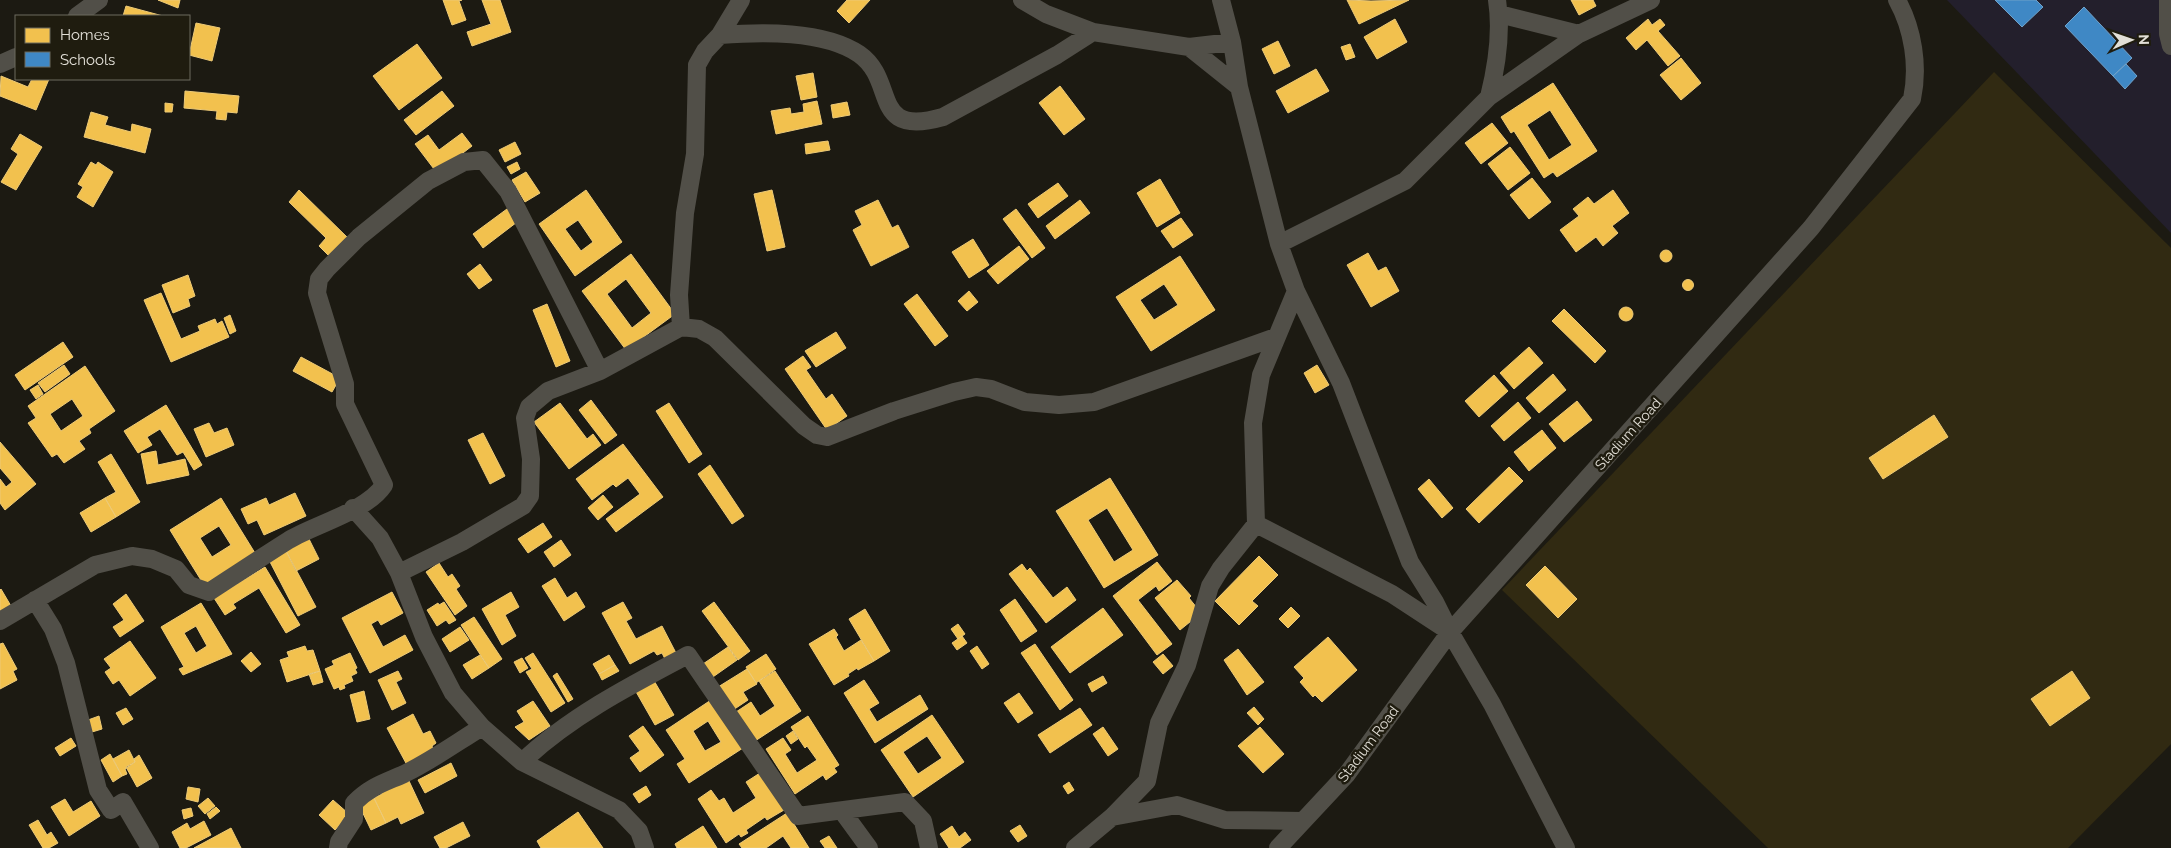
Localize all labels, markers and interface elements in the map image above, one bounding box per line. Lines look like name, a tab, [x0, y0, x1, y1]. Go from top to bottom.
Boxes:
legend	[15, 15, 190, 80]
north arrow	[2106, 15, 2156, 65]
text: Homes	[60, 26, 110, 44]
text: N	[2136, 34, 2152, 45]
text: Schools	[60, 51, 115, 69]
street label: Stadium Road	[1592, 395, 1664, 473]
street label: Stadium Road	[1334, 703, 1402, 785]

